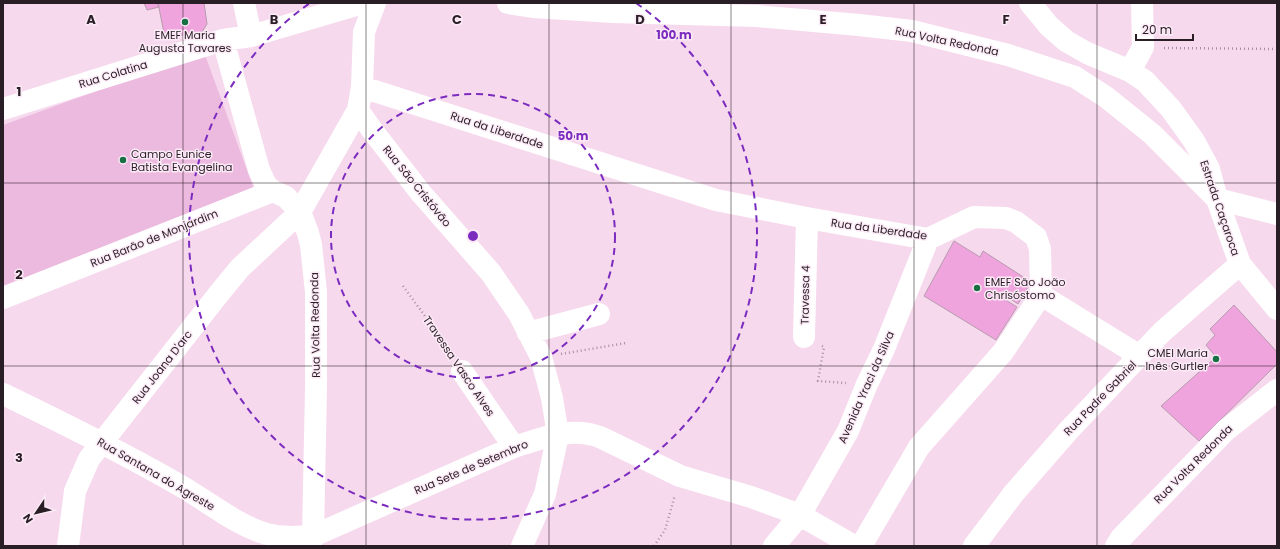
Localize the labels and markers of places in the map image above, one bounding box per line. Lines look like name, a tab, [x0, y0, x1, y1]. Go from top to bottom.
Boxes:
marker: EMEF Maria Augusta Tavares	[180, 17, 190, 27]
place label: EMEF Maria Augusta Tavares	[139, 27, 232, 56]
place label: Campo Eunice Batista Evangelina	[131, 146, 232, 175]
marker: Campo Eunice Batista Evangelina	[118, 155, 128, 165]
centre of rings	[466, 229, 480, 243]
place label: EMEF São João Chrisóstomo	[985, 274, 1065, 303]
marker: EMEF São João Chrisóstomo	[972, 283, 982, 293]
place label: CMEI Maria Inês Gurtler	[1145, 345, 1208, 374]
marker: CMEI Maria Inês Gurtler	[1211, 354, 1221, 364]

